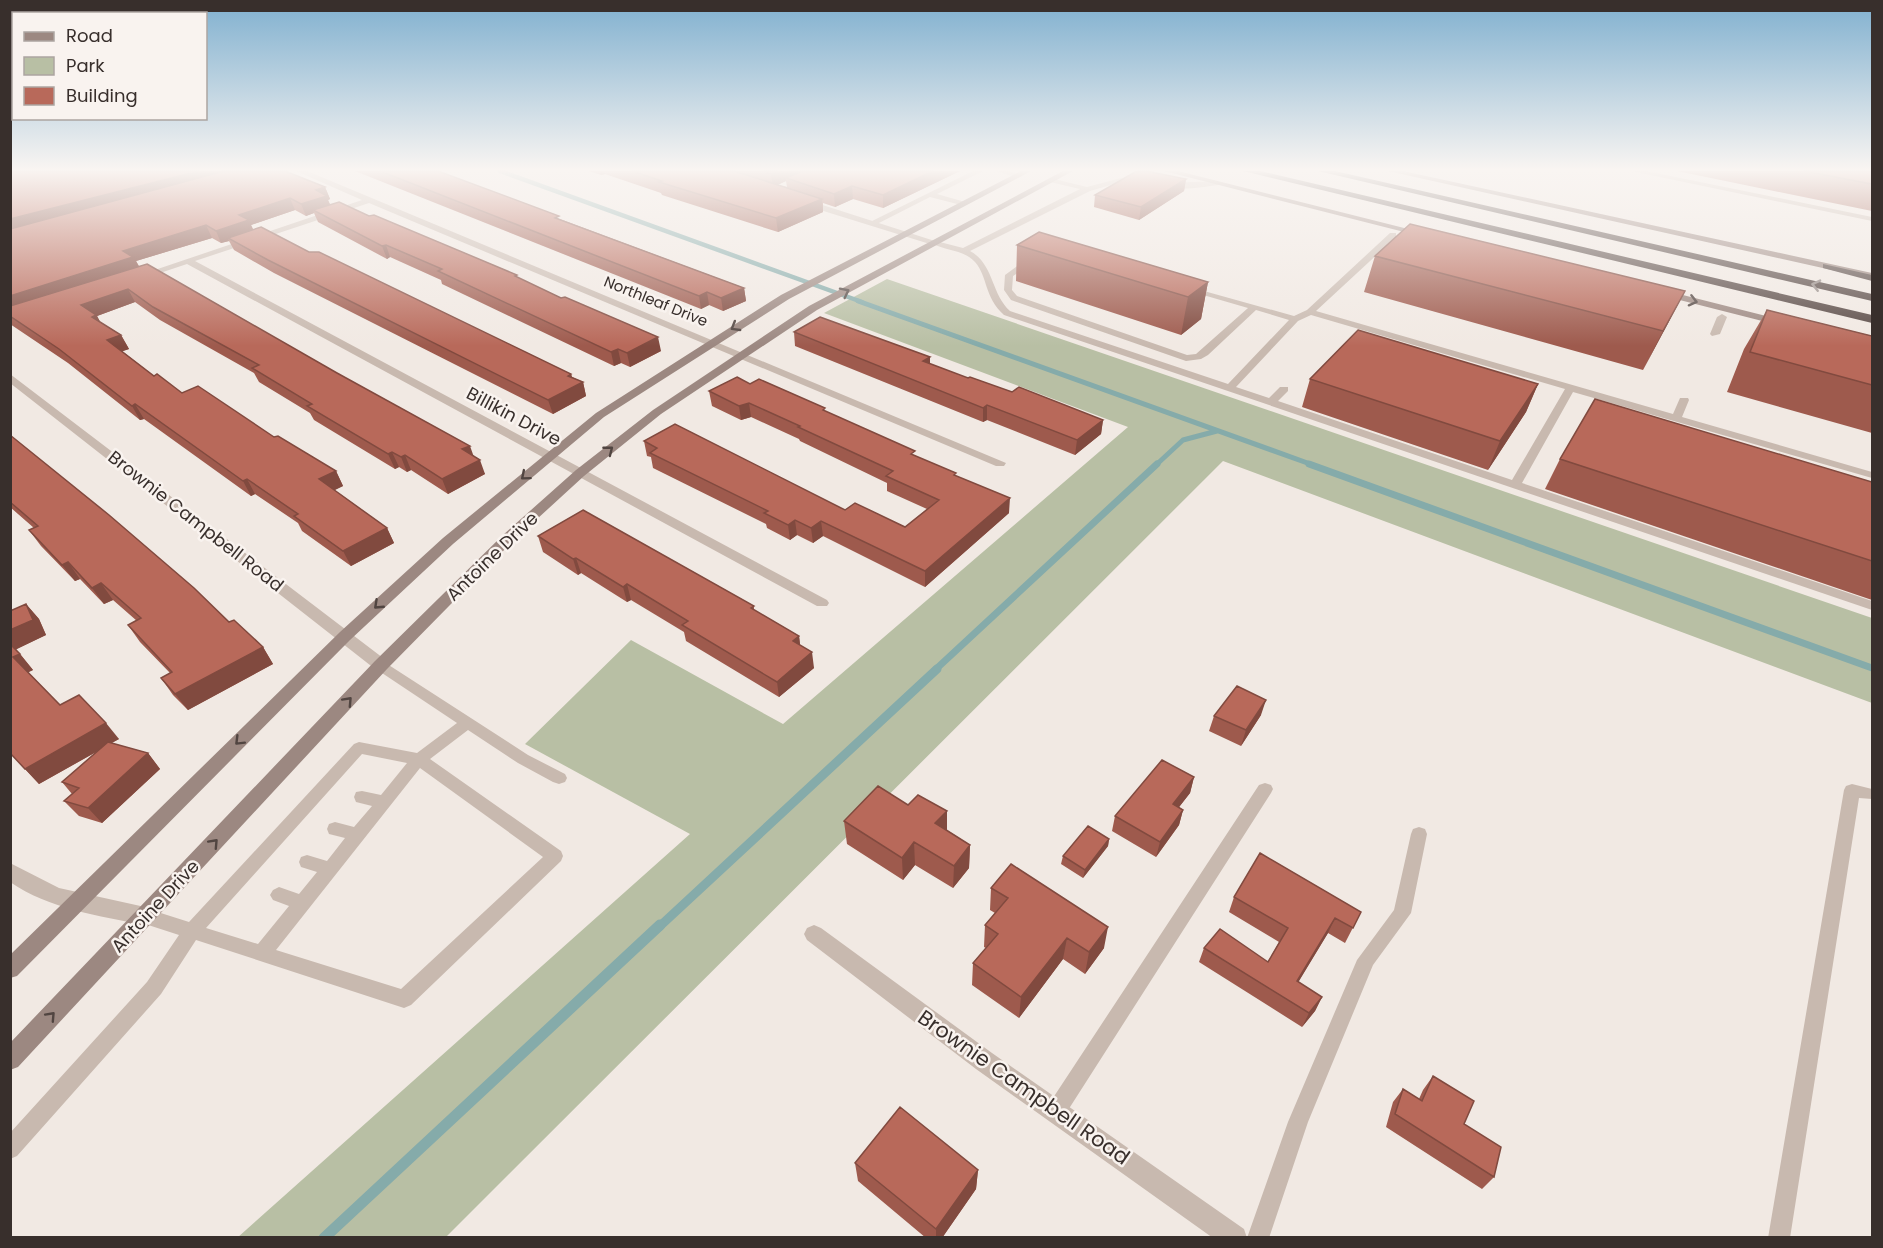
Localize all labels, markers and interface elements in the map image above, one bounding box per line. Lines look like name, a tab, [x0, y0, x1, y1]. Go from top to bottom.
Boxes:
legend	[12, 12, 207, 120]
text: Road	[66, 23, 113, 48]
text: Park	[66, 53, 105, 78]
text: Building	[66, 83, 138, 108]
street label: Northleaf Drive	[601, 271, 711, 331]
one-way arrow	[1811, 280, 1821, 293]
one-way arrow	[839, 288, 849, 299]
one-way arrow	[1688, 293, 1698, 306]
one-way arrow	[731, 320, 741, 332]
street label: Billikin Drive	[462, 381, 566, 451]
street label: Brownie Campbell Road	[103, 444, 289, 598]
one-way arrow	[603, 446, 614, 457]
one-way arrow	[521, 469, 532, 480]
street label: Antoine Drive	[441, 506, 543, 606]
one-way arrow	[375, 598, 385, 609]
one-way arrow	[340, 697, 351, 708]
one-way arrow	[236, 734, 247, 745]
one-way arrow	[207, 839, 218, 850]
street label: Antoine Drive	[105, 854, 205, 958]
street label: Brownie Campbell Road	[912, 1003, 1136, 1171]
one-way arrow	[43, 1012, 54, 1023]

